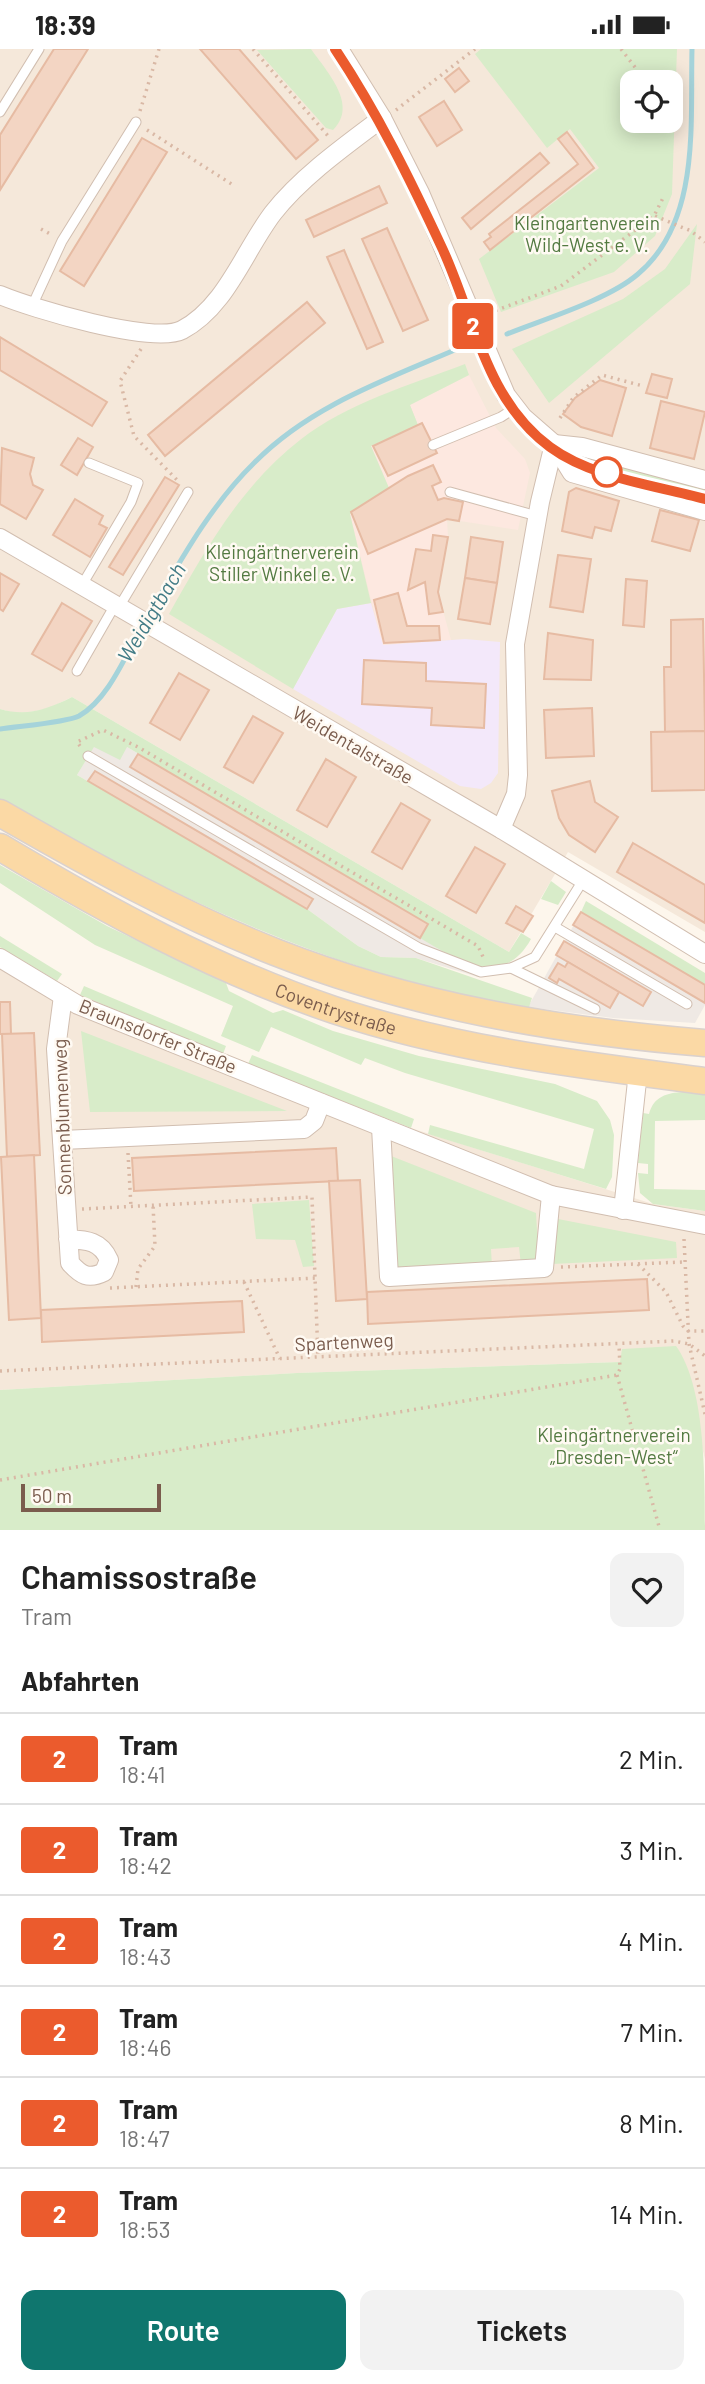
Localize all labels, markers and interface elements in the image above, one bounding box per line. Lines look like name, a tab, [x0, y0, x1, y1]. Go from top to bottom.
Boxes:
text: 18:39	[35, 9, 96, 40]
map controls	[620, 70, 683, 133]
button: locate	[620, 70, 683, 133]
park label: Kleingartenverein Wild-West e. V.	[514, 211, 660, 256]
line badge: 2	[450, 303, 496, 349]
text: 2	[466, 311, 480, 340]
unlabelled marker	[592, 457, 622, 487]
park label: Kleingärtnerverein Stiller Winkel e. V.	[205, 540, 359, 585]
water label: Weidigtbach	[111, 558, 190, 666]
street label: Weidentalstraße	[289, 701, 418, 788]
street label: Coventrystraße	[272, 978, 399, 1039]
street label: Braunsdorfer Straße	[76, 993, 240, 1078]
street label: Sonnenblumenweg	[47, 1038, 76, 1196]
street label: Spartenweg	[294, 1327, 394, 1356]
park label: Kleingärtnerverein „Dresden-West“	[537, 1423, 691, 1468]
scale bar	[21, 1481, 161, 1513]
text: 50 m	[32, 1484, 72, 1507]
button: heart	[610, 1553, 684, 1627]
text: Chamissostraße	[21, 1556, 257, 1596]
text: Tram	[21, 1602, 72, 1630]
text: Abfahrten	[21, 1665, 139, 1696]
text: Tram	[119, 1729, 178, 1760]
text: 2 Min.	[619, 1743, 684, 1774]
text: 2	[53, 1744, 66, 1773]
text: 18:41	[119, 1760, 165, 1788]
text: Tram	[119, 1820, 178, 1851]
text: 3 Min.	[619, 1834, 684, 1865]
text: 2	[53, 1835, 66, 1864]
text: 18:42	[119, 1851, 172, 1879]
text: Tram	[119, 1911, 178, 1942]
text: 4 Min.	[619, 1925, 684, 1956]
text: 2	[53, 1926, 66, 1955]
text: 18:43	[119, 1942, 171, 1970]
text: Tram	[119, 2002, 178, 2033]
text: 7 Min.	[621, 2016, 684, 2047]
text: 2	[53, 2017, 66, 2046]
text: 18:46	[119, 2033, 171, 2061]
text: Tram	[119, 2093, 178, 2124]
text: 8 Min.	[619, 2107, 684, 2138]
text: 2	[53, 2108, 66, 2137]
text: 18:47	[119, 2124, 170, 2152]
text: Tram	[119, 2184, 178, 2215]
text: 14 Min.	[609, 2198, 684, 2229]
text: 2	[53, 2199, 66, 2228]
text: 18:53	[119, 2215, 171, 2243]
button: Route	[21, 2290, 346, 2370]
button: Tickets	[360, 2290, 684, 2370]

